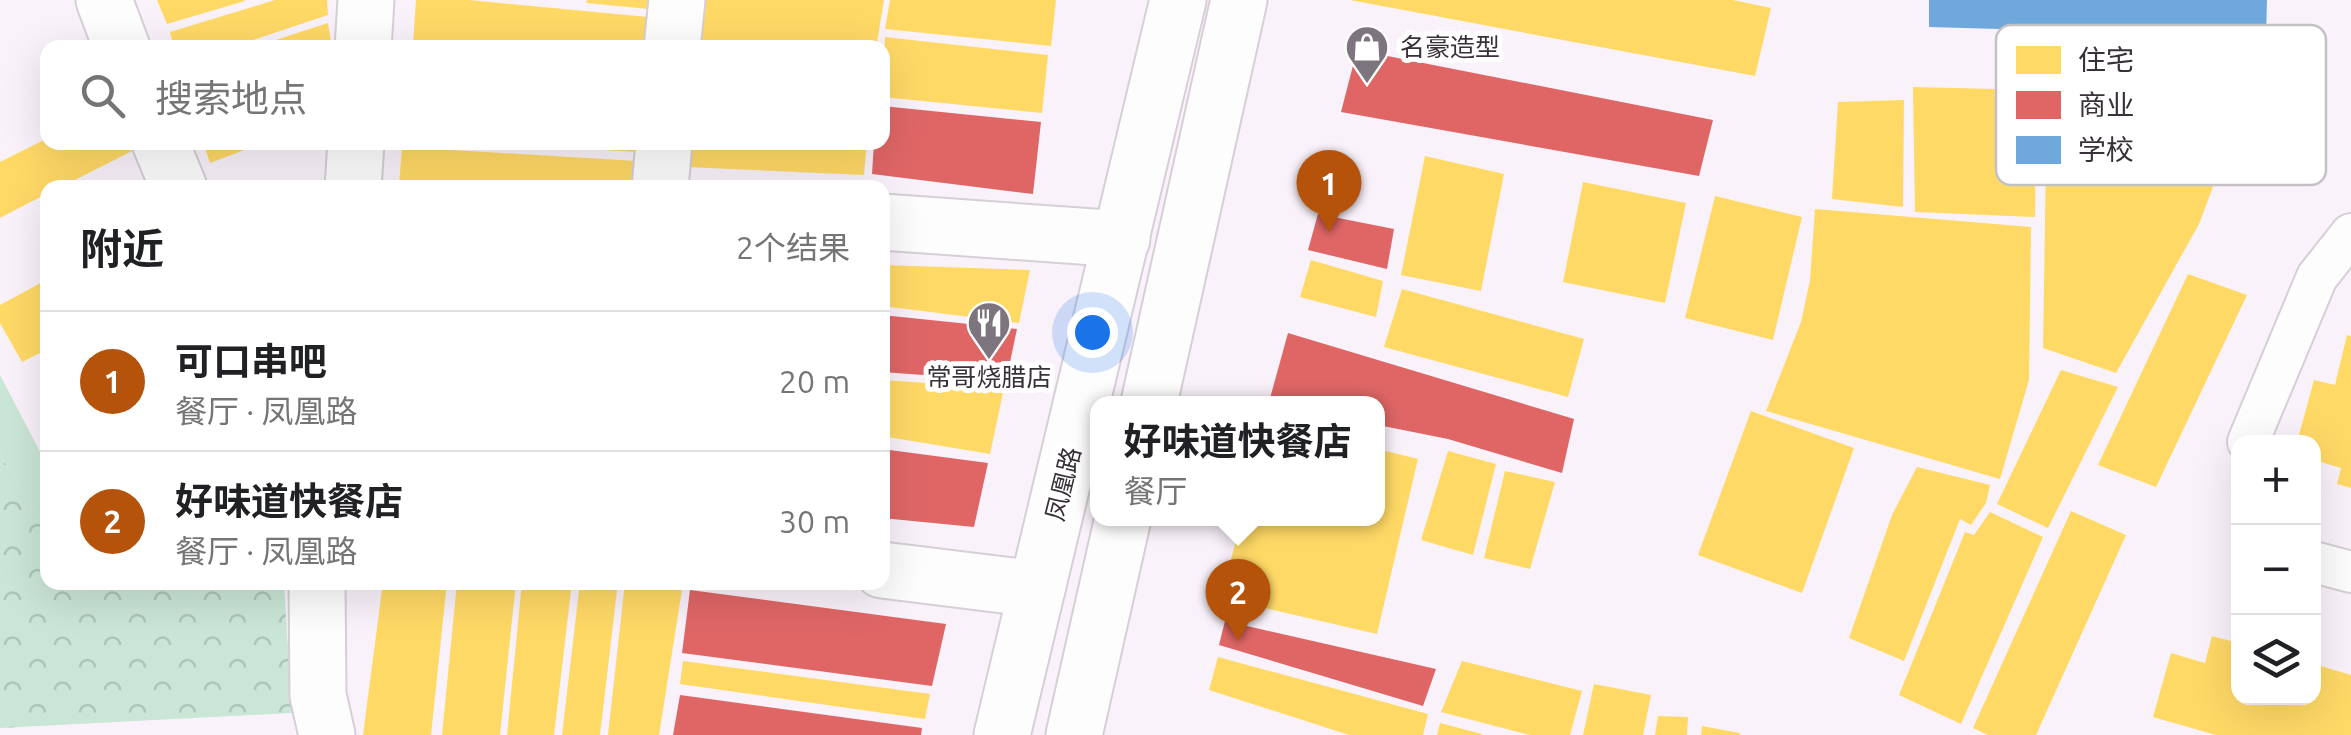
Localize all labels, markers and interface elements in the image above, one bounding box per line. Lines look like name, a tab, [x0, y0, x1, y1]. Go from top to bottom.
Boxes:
shop icon: 名豪造型	[1344, 24, 1390, 85]
legend	[1996, 25, 2326, 185]
place label: 名豪造型	[1400, 33, 1500, 61]
search box	[40, 40, 890, 150]
text: 住宅	[2078, 44, 2134, 75]
icon: search	[75, 68, 130, 123]
text: 搜索地点	[155, 77, 307, 119]
text: 商业	[2078, 89, 2134, 120]
text: 学校	[2078, 134, 2134, 165]
pin: 1	[1296, 150, 1362, 232]
text: 附近	[80, 225, 164, 272]
text: 2个结果	[736, 229, 850, 265]
restaurant icon: 常哥烧腊店	[966, 300, 1012, 361]
your location	[1067, 307, 1118, 358]
text: 可口串吧	[175, 340, 327, 382]
text: 1	[103, 363, 122, 399]
text: 20 m	[779, 363, 850, 399]
place label: 常哥烧腊店	[926, 363, 1052, 391]
text: 餐厅 · 凤凰路	[175, 393, 358, 429]
popup	[1090, 396, 1385, 526]
text: 好味道快餐店	[1123, 420, 1352, 462]
map controls	[2231, 435, 2321, 705]
button: +	[2231, 435, 2321, 525]
street label: 凤凰路	[1040, 444, 1086, 524]
text: 餐厅	[1123, 473, 1188, 509]
text: 好味道快餐店	[175, 480, 403, 522]
text: 2	[103, 503, 122, 539]
text: 30 m	[779, 503, 850, 539]
button: −	[2231, 525, 2321, 615]
text: 餐厅 · 凤凰路	[175, 533, 358, 569]
pin: 2	[1206, 558, 1270, 641]
button: layers	[2231, 615, 2321, 705]

